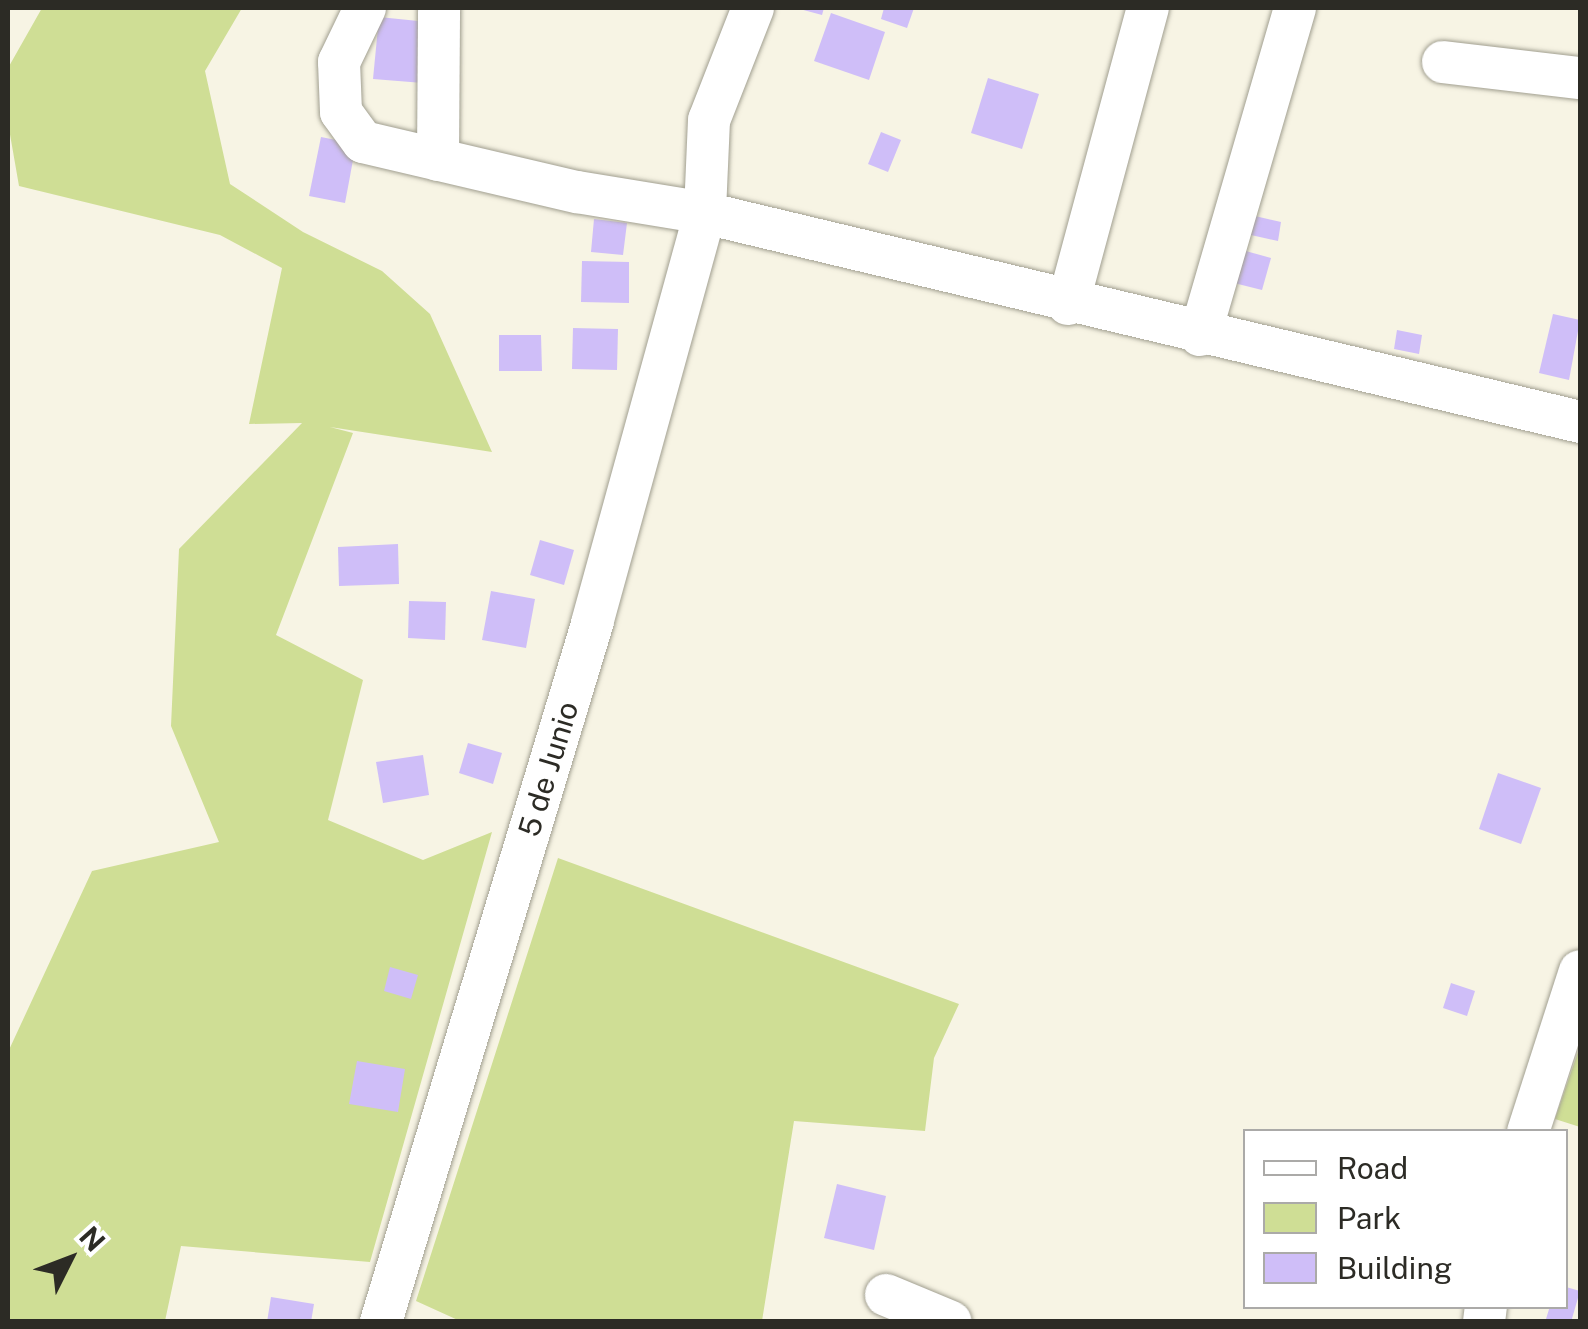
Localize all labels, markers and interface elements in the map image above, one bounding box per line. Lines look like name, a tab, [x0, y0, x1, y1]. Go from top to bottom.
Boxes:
street label: 5 de Junio	[510, 697, 586, 841]
legend	[1243, 1129, 1568, 1309]
text: Road	[1337, 1150, 1408, 1186]
text: Park	[1337, 1200, 1401, 1236]
north arrow	[20, 1209, 120, 1309]
text: N	[73, 1219, 112, 1258]
text: Building	[1337, 1250, 1452, 1286]

